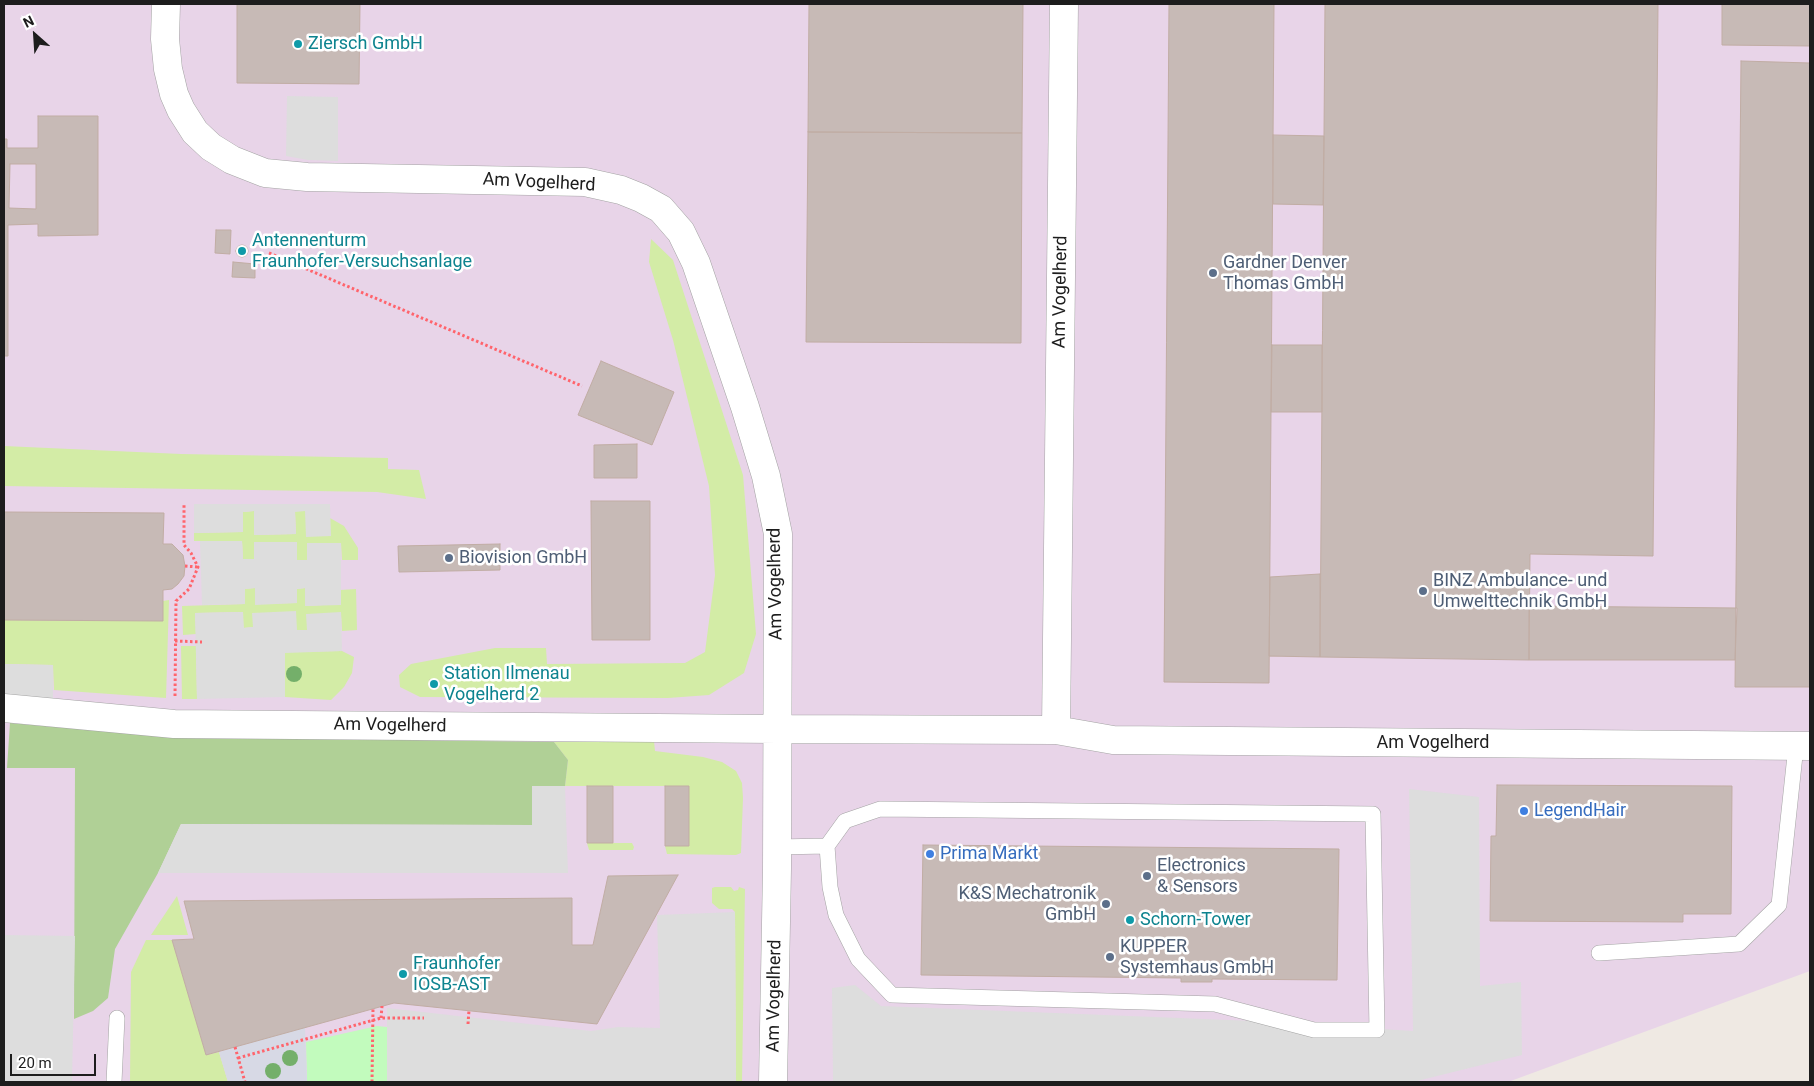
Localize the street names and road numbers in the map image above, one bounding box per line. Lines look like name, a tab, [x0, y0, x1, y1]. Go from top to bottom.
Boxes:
street label: Am Vogelherd	[482, 169, 596, 197]
street label: Am Vogelherd	[1049, 235, 1073, 349]
street label: Am Vogelherd	[764, 527, 788, 641]
street label: Am Vogelherd	[333, 714, 447, 738]
street label: Am Vogelherd	[1377, 732, 1489, 754]
street label: Am Vogelherd	[763, 939, 787, 1053]

